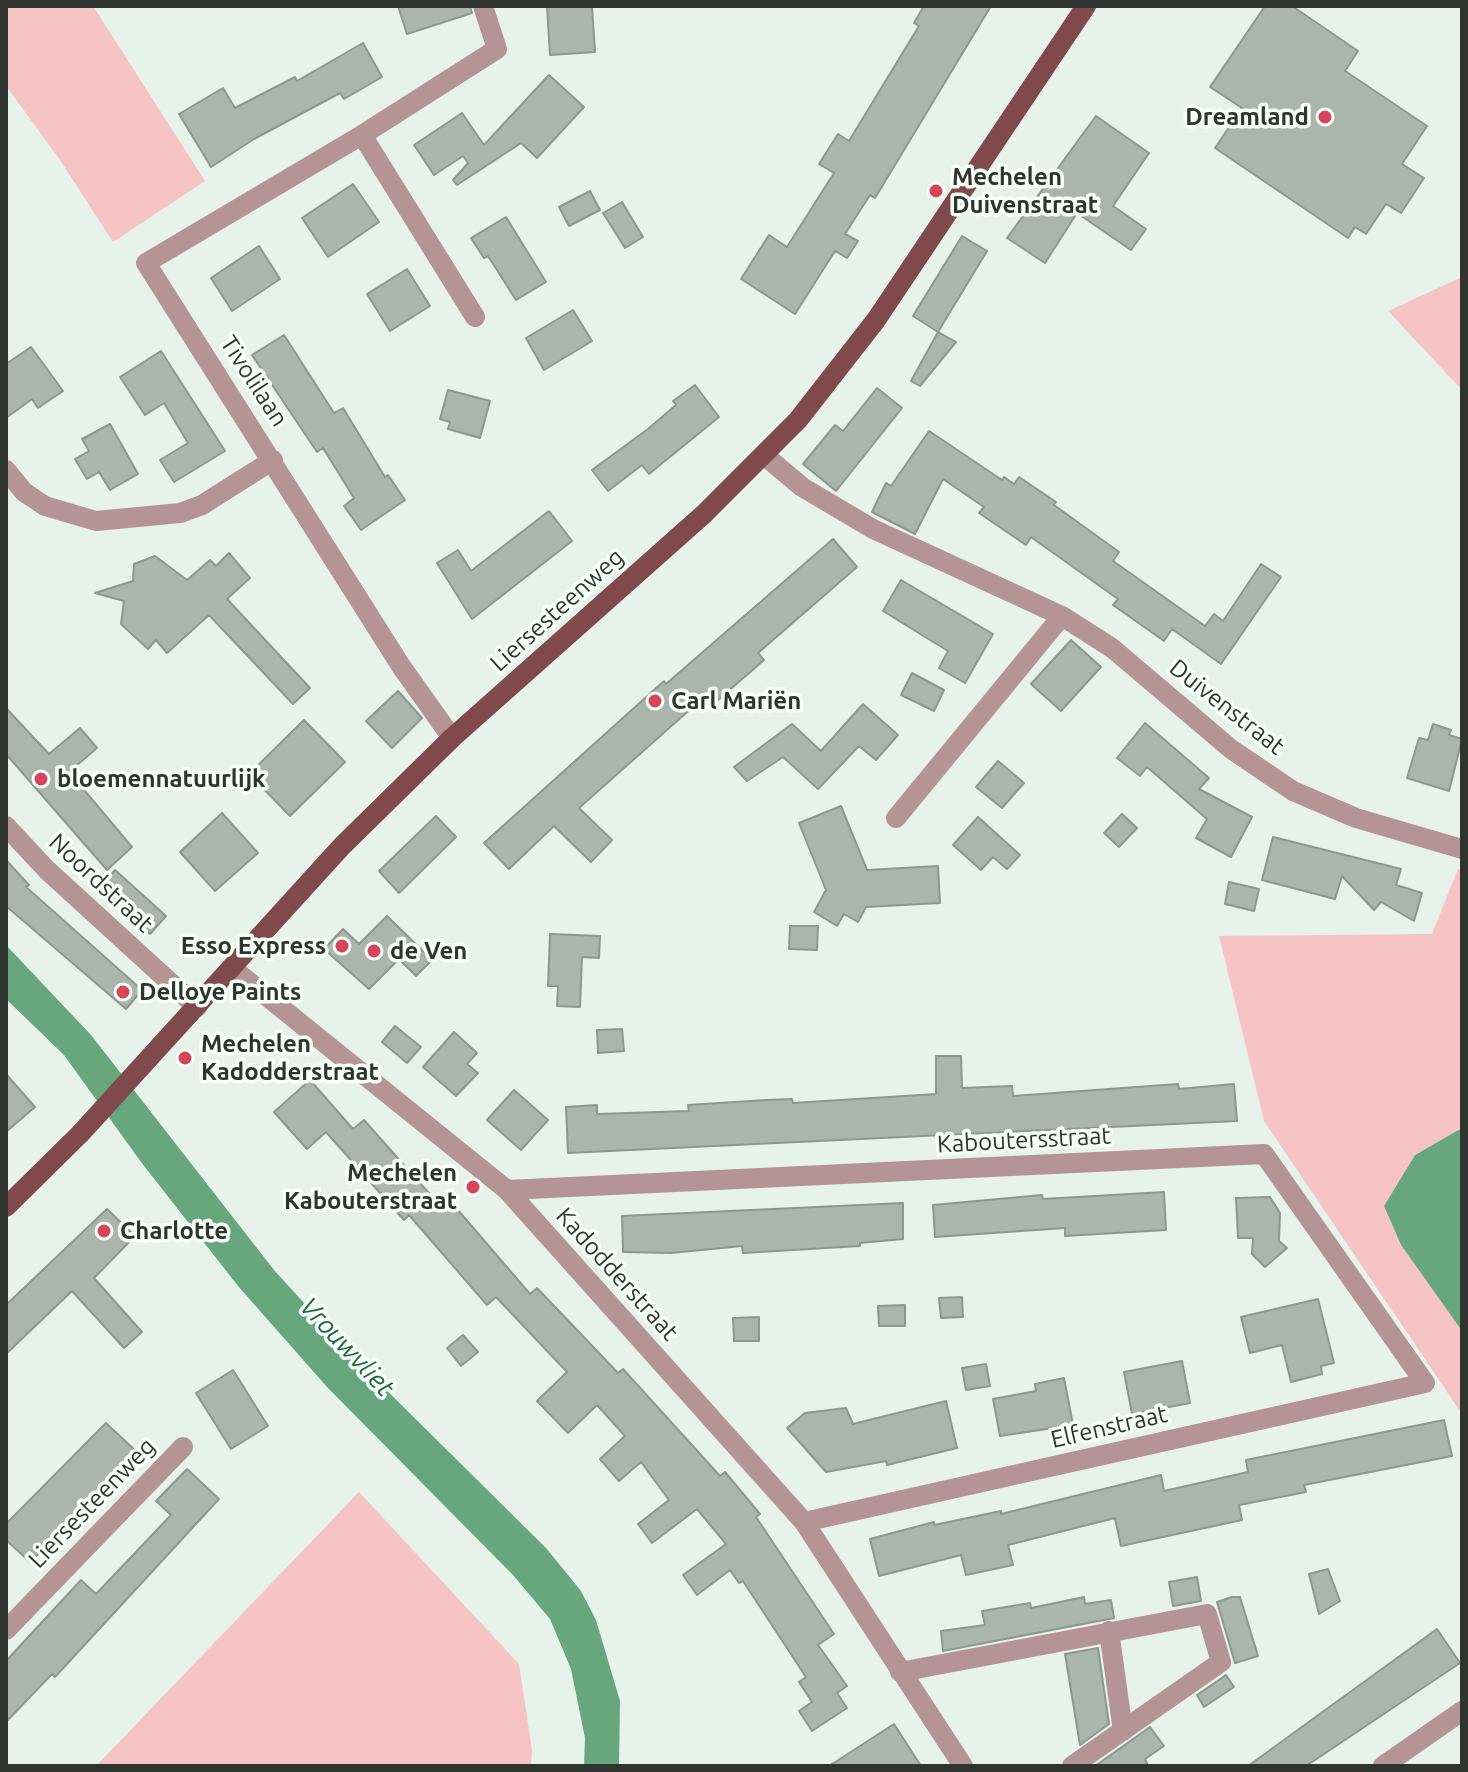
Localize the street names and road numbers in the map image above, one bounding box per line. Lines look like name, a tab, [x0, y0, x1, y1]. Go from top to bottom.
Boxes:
street label: Tivolilaan	[214, 330, 294, 432]
street label: Liersesteenweg	[484, 543, 630, 677]
street label: Duivenstraat	[1164, 653, 1290, 761]
street label: Noordstraat	[43, 828, 159, 938]
street label: Kaboutersstraat	[936, 1121, 1112, 1159]
street label: Kadodderstraat	[550, 1202, 684, 1346]
street label: Elfenstraat	[1048, 1400, 1170, 1454]
street label: Liersesteenweg	[23, 1432, 161, 1574]

